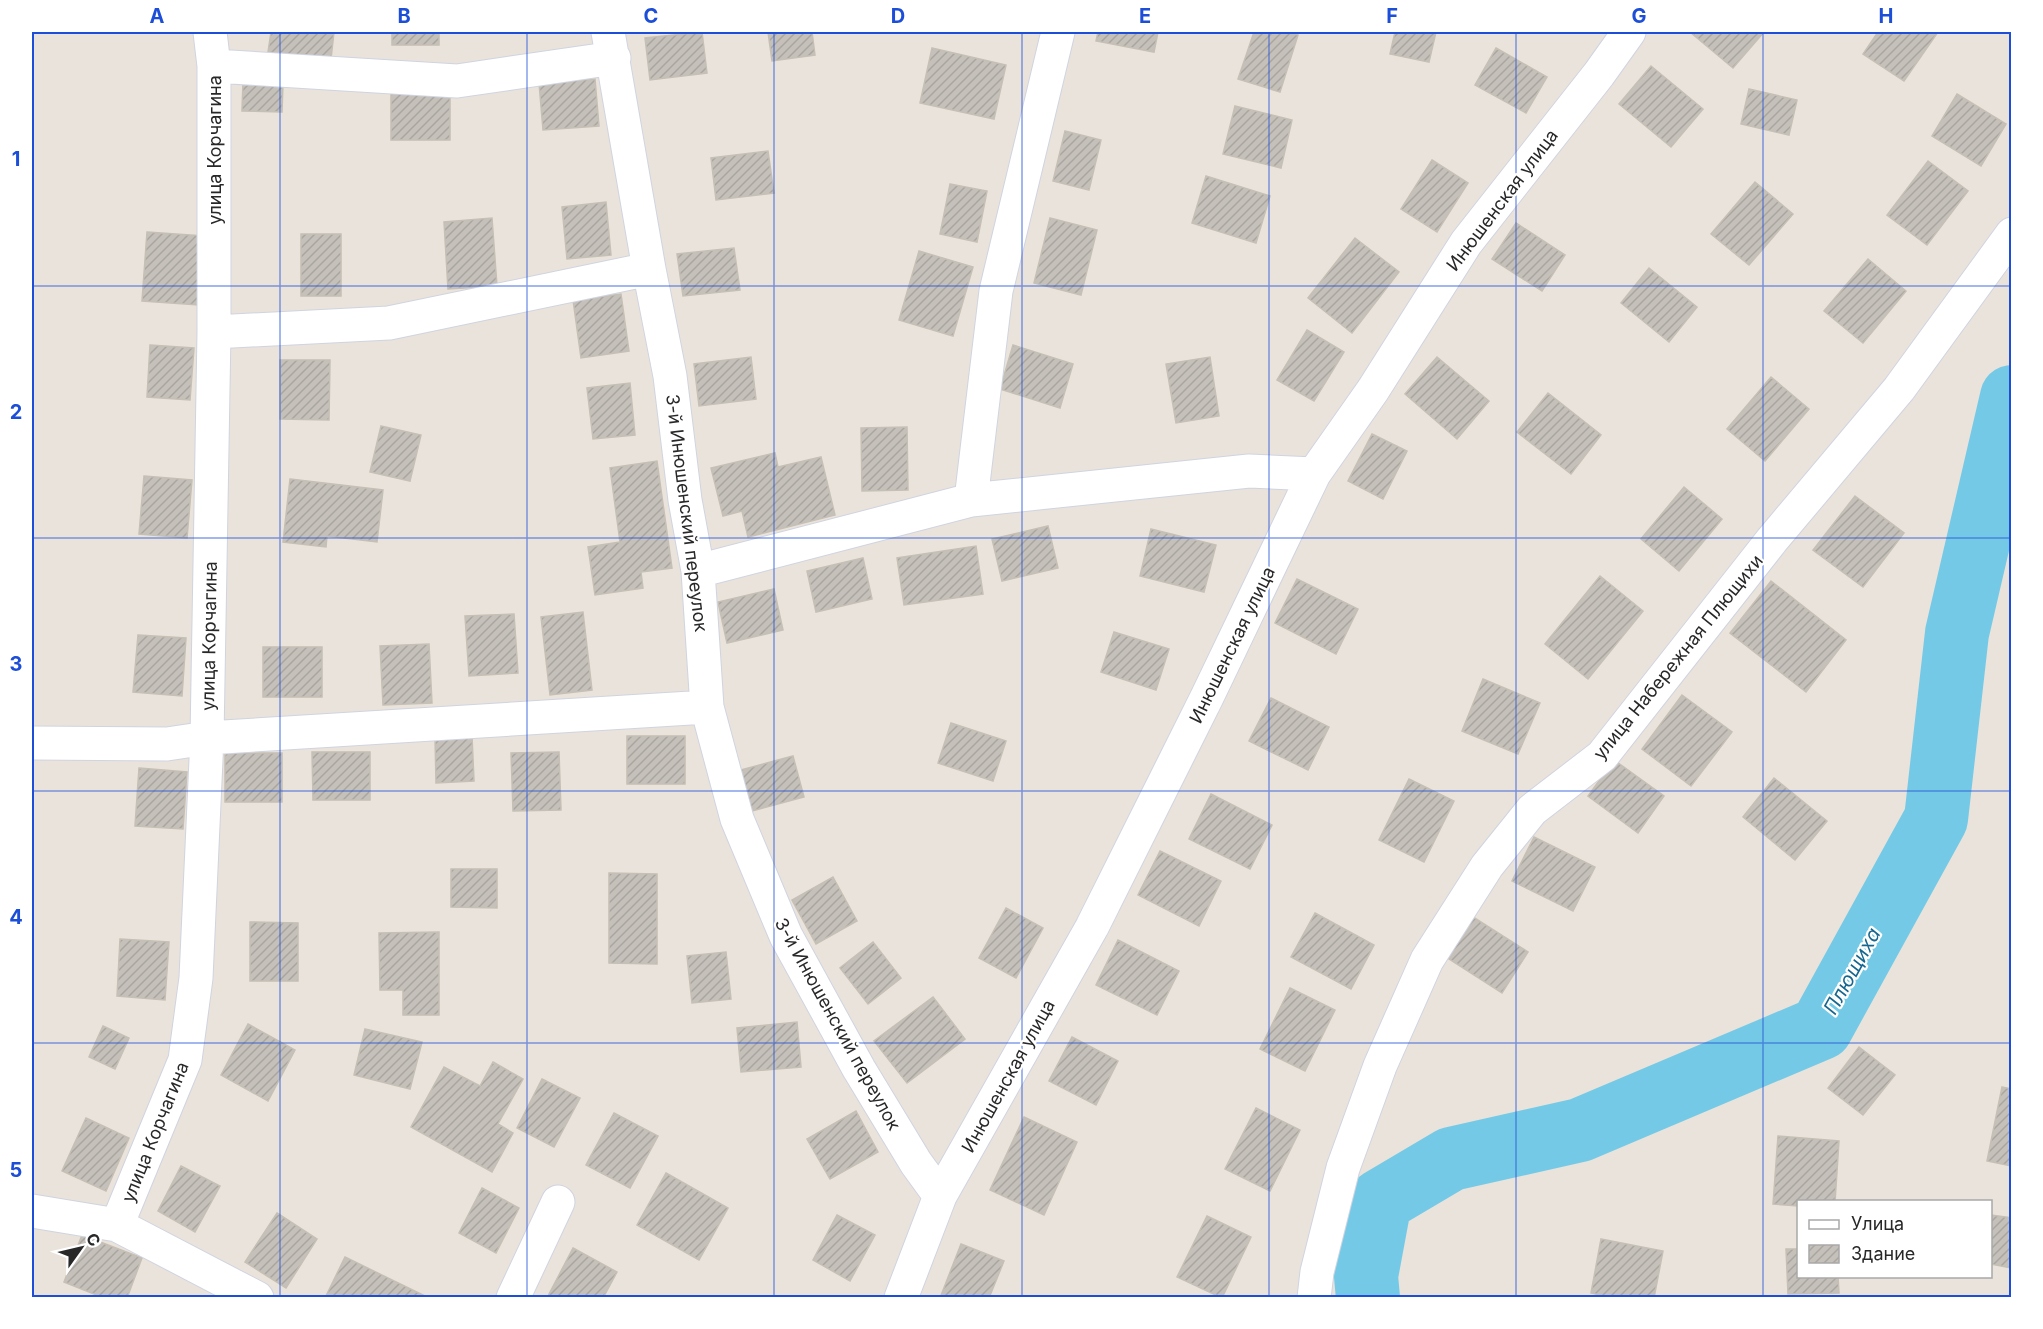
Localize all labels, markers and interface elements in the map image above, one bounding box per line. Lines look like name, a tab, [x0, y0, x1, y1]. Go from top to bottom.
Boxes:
text: A	[150, 4, 165, 28]
text: B	[397, 4, 411, 28]
text: C	[644, 4, 658, 28]
text: D	[891, 4, 905, 28]
text: E	[1139, 4, 1151, 28]
text: F	[1386, 4, 1398, 28]
text: G	[1631, 4, 1647, 28]
text: H	[1879, 4, 1893, 28]
street label: улица Корчагина	[204, 75, 225, 225]
street label: Инюшенская улица	[1442, 125, 1562, 275]
text: 1	[12, 147, 20, 171]
street label: 3-й Инюшенский переулок	[662, 393, 712, 633]
text: 2	[10, 400, 22, 424]
street label: улица Набережная Плющихи	[1589, 550, 1767, 764]
street label: улица Корчагина	[197, 561, 221, 711]
street label: Инюшенская улица	[1185, 563, 1279, 727]
text: 3	[10, 652, 22, 676]
text: 4	[9, 905, 23, 929]
street label: 3-й Инюшенский переулок	[771, 914, 905, 1134]
water label: Плющиха	[1818, 924, 1886, 1018]
street label: Инюшенская улица	[957, 996, 1059, 1156]
street label: улица Корчагина	[117, 1059, 193, 1205]
text: 5	[10, 1158, 22, 1182]
legend	[1797, 1200, 1992, 1278]
text: Улица	[1851, 1213, 1904, 1234]
north arrow	[51, 1218, 111, 1278]
text: С	[82, 1229, 105, 1250]
text: Здание	[1851, 1243, 1915, 1264]

